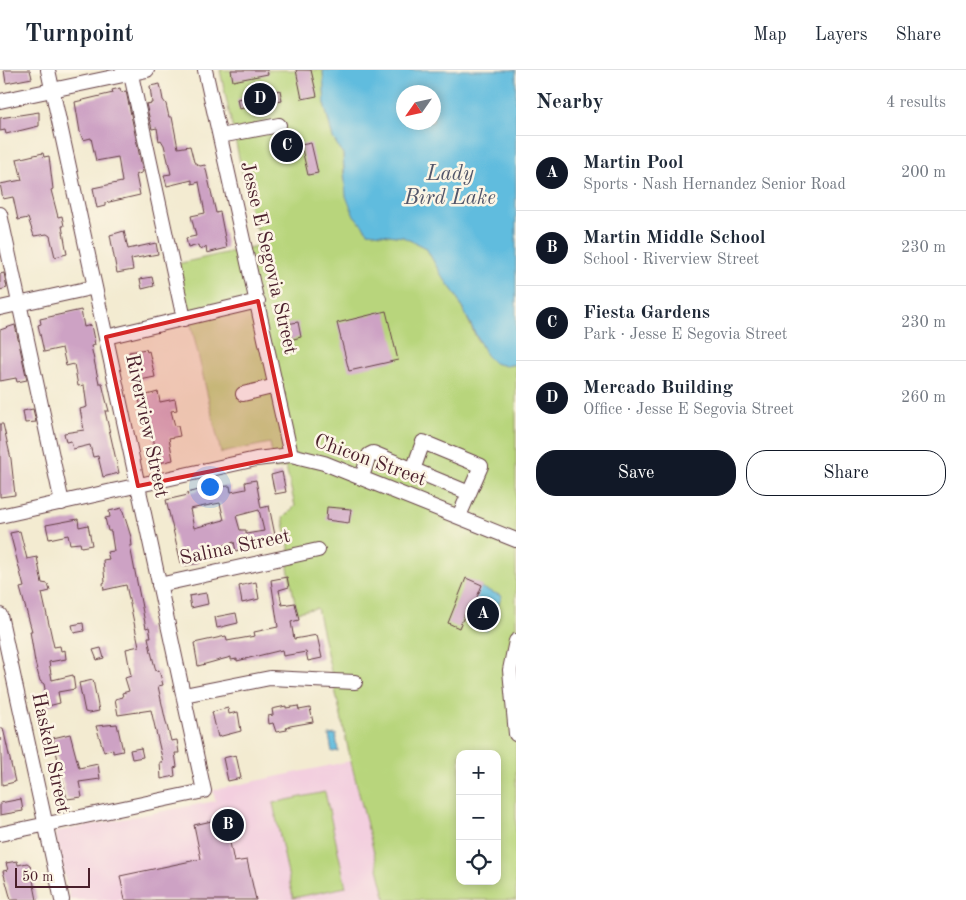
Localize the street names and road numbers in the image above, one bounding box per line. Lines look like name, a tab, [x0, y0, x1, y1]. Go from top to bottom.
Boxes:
street label: Jesse E Segovia Street	[236, 160, 300, 356]
street label: Riverview Street	[121, 352, 171, 500]
street label: Chicon Street	[311, 431, 429, 491]
street label: Salina Street	[178, 527, 292, 569]
street label: Haskell Street	[27, 691, 73, 815]

